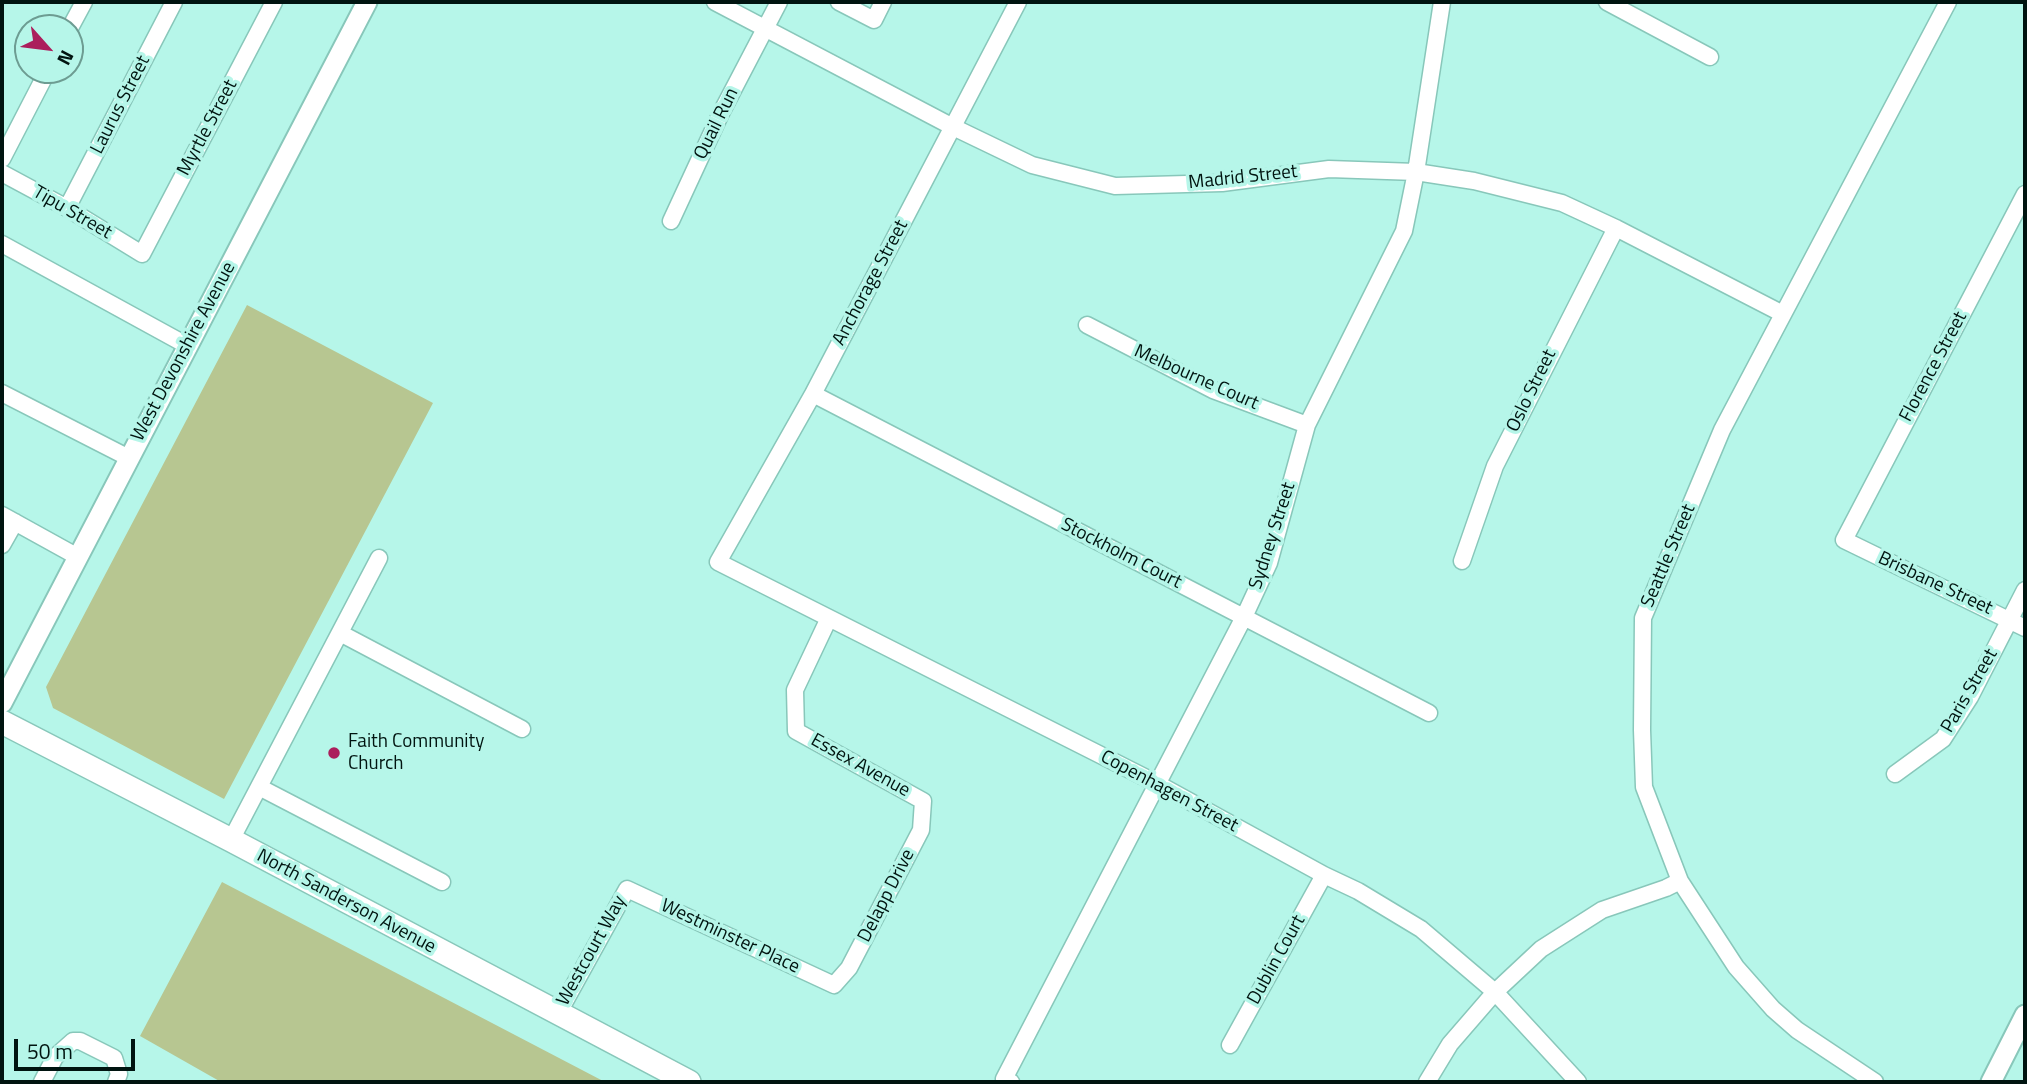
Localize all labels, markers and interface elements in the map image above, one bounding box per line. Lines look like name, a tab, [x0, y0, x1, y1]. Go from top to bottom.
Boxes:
north arrow	[14, 14, 84, 84]
text: N	[50, 46, 82, 71]
street label: Laurus Street	[86, 52, 156, 158]
street label: Myrtle Street	[173, 76, 243, 180]
street label: Quail Run	[690, 84, 744, 164]
street label: Madrid Street	[1187, 161, 1299, 195]
street label: Tipu Street	[28, 181, 116, 245]
street label: Anchorage Street	[828, 216, 914, 350]
street label: West Devonshire Avenue	[127, 259, 241, 445]
street label: Florence Street	[1895, 308, 1973, 426]
street label: Melbourne Court	[1130, 340, 1262, 416]
street label: Oslo Street	[1502, 346, 1562, 436]
street label: Sydney Street	[1245, 480, 1301, 592]
street label: Seattle Street	[1637, 501, 1701, 611]
street label: Stockholm Court	[1057, 514, 1185, 594]
street label: Brisbane Street	[1874, 548, 1996, 620]
street label: Paris Street	[1937, 645, 2003, 737]
street label: Essex Avenue	[806, 729, 914, 803]
place label: Faith Community Church	[348, 731, 484, 775]
marker: Faith Community Church	[326, 745, 342, 761]
street label: Copenhagen Street	[1096, 746, 1242, 838]
street label: North Sanderson Avenue	[253, 845, 439, 959]
street label: Delapp Drive	[854, 846, 920, 946]
street label: Westcourt Way	[552, 892, 632, 1010]
street label: Westminster Place	[657, 895, 803, 979]
street label: Dublin Court	[1243, 911, 1311, 1009]
scale bar	[18, 1024, 138, 1068]
text: 50 m	[27, 1035, 73, 1067]

